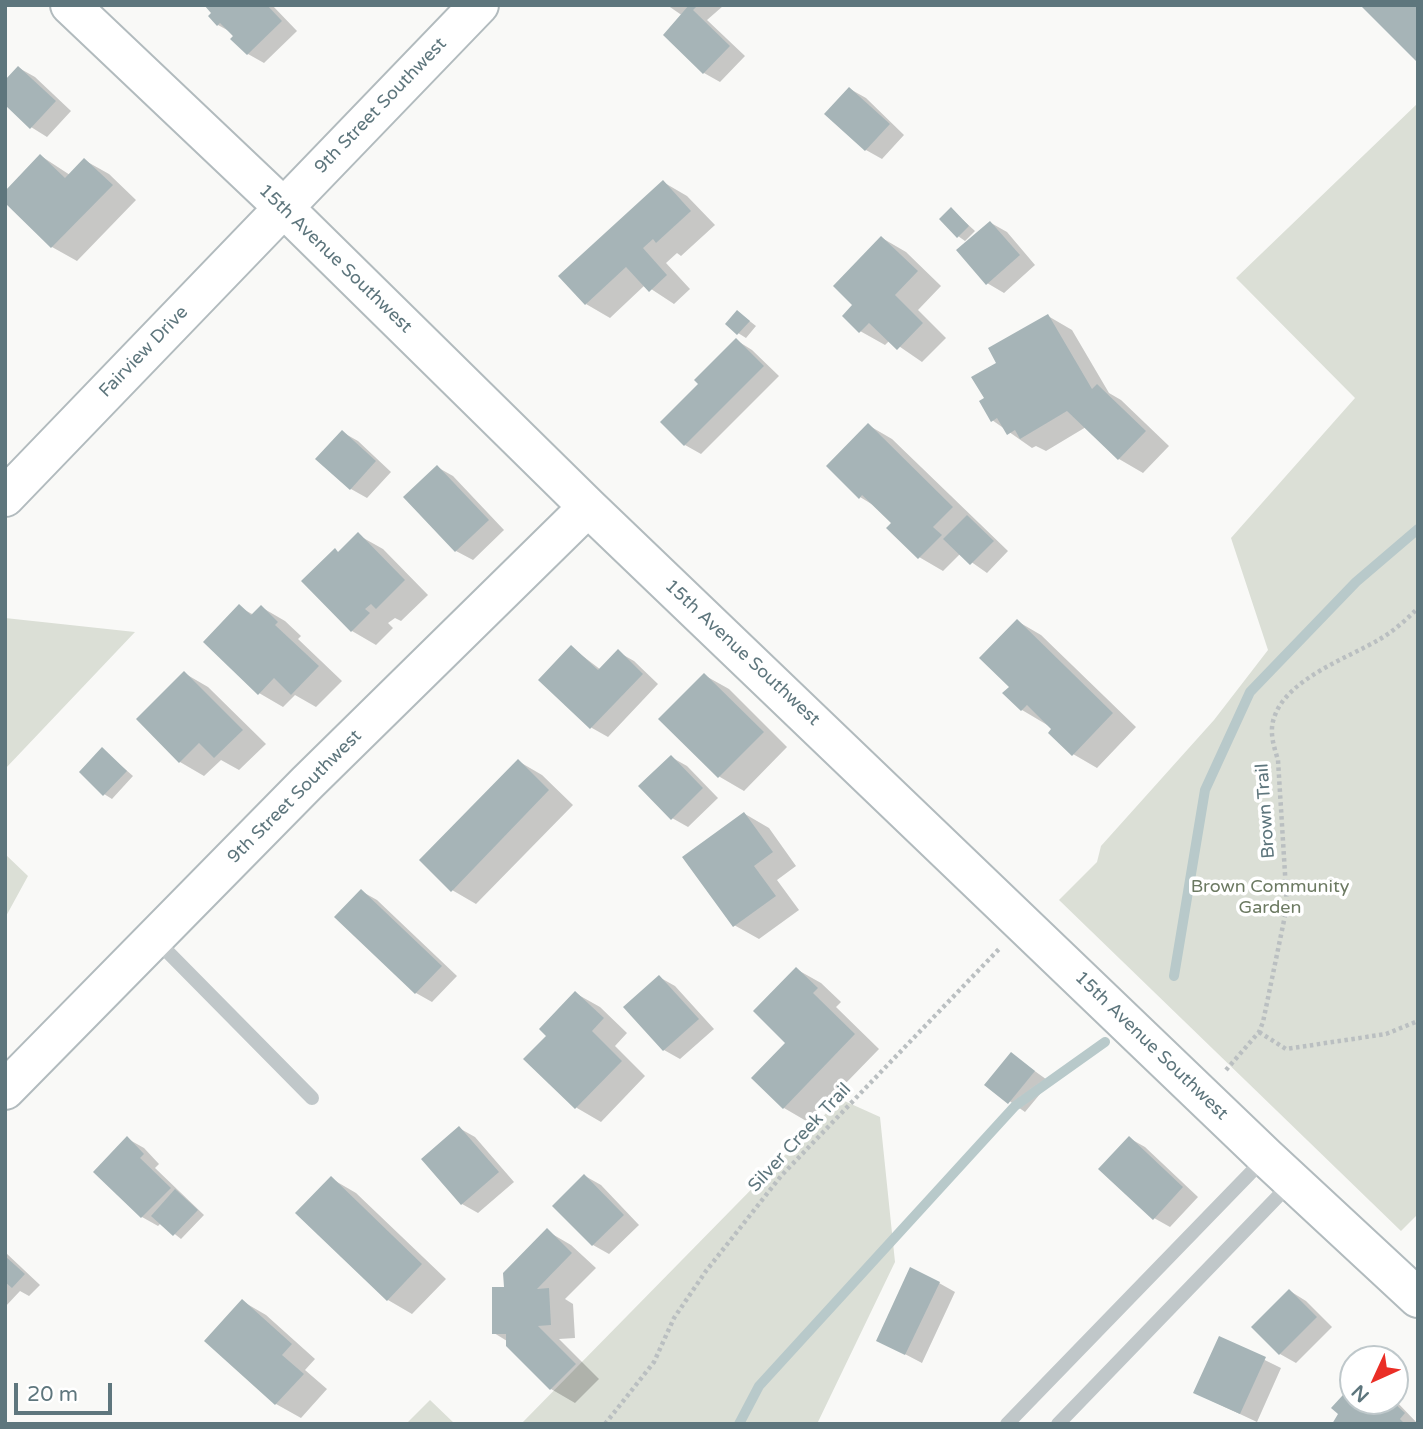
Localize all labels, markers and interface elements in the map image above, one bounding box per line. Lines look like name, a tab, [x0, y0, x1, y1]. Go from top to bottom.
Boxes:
street label: 9th Street Southwest	[311, 34, 451, 178]
street label: 15th Avenue Southwest	[254, 180, 416, 338]
street label: Fairview Drive	[95, 302, 193, 402]
street label: 15th Avenue Southwest	[660, 575, 824, 731]
street label: 9th Street Southwest	[224, 726, 366, 868]
street label: Brown Trail	[1252, 763, 1280, 859]
park label: Brown Community Garden	[1191, 876, 1349, 918]
street label: 15th Avenue Southwest	[1070, 967, 1232, 1125]
street label: Silver Creek Trail	[744, 1079, 856, 1197]
north arrow	[1339, 1345, 1409, 1415]
scale bar	[18, 1370, 116, 1414]
text: N	[1347, 1380, 1374, 1407]
text: 20 m	[27, 1382, 78, 1407]

